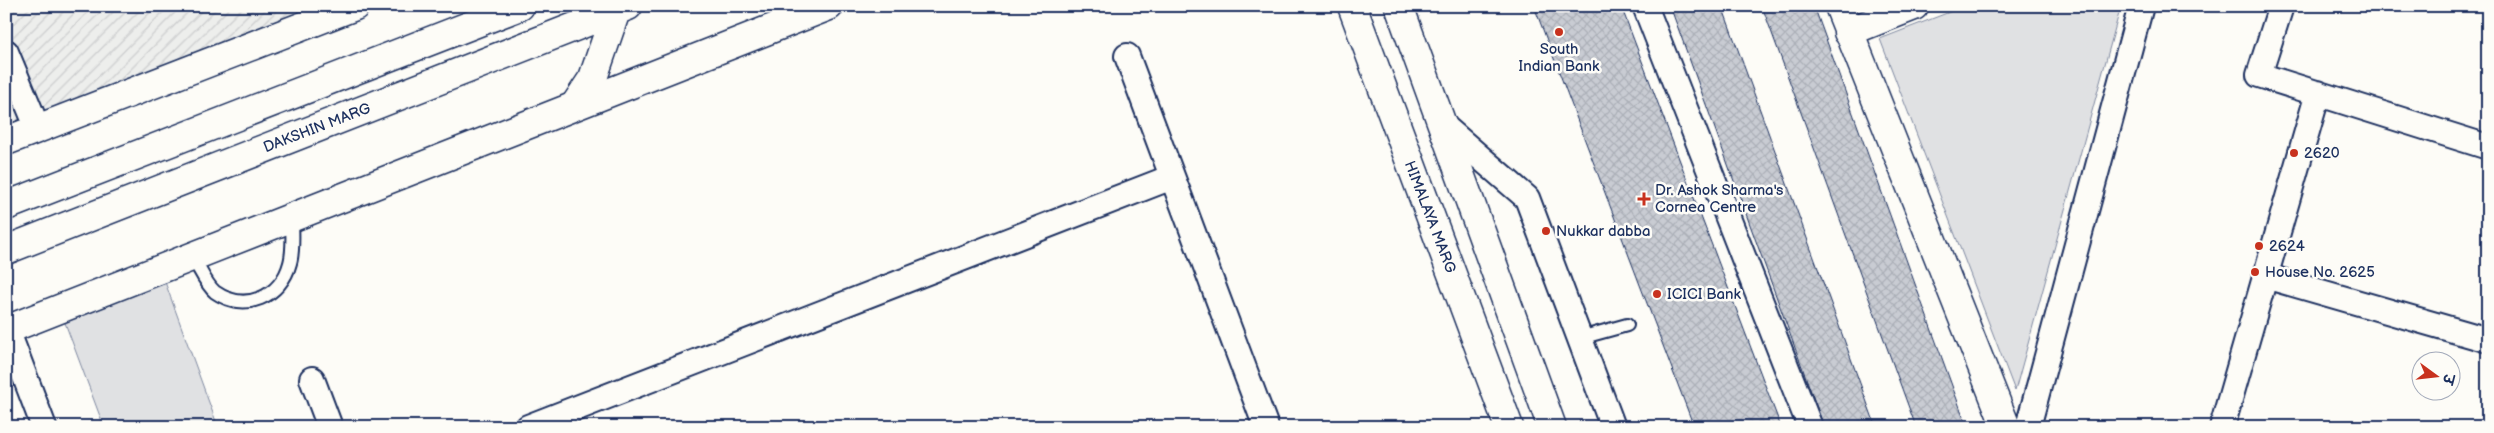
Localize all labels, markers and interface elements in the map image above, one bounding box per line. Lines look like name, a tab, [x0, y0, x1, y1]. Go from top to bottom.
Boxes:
marker: South Indian Bank	[1553, 26, 1565, 38]
place label: South Indian Bank	[1519, 40, 1600, 76]
street label: DAKSHIN MARG	[261, 99, 373, 157]
place label: 2620	[2304, 144, 2340, 163]
marker: 2620	[2288, 147, 2300, 159]
street label: HIMALAYA MARG	[1400, 158, 1460, 276]
place label: Dr. Ashok Sharma's Cornea Centre	[1655, 181, 1784, 217]
marker: Dr. Ashok Sharma's Cornea Centre	[1637, 192, 1651, 206]
place label: Nukkar dabba	[1556, 222, 1651, 241]
marker: Nukkar dabba	[1540, 225, 1552, 237]
place label: 2624	[2269, 237, 2305, 256]
marker: 2624	[2253, 240, 2265, 252]
place label: House No. 2625	[2265, 263, 2375, 282]
marker: House No. 2625	[2249, 266, 2261, 278]
place label: ICICI Bank	[1667, 285, 1742, 304]
marker: ICICI Bank	[1651, 288, 1663, 300]
north arrow	[2412, 350, 2462, 400]
text: उ	[2438, 371, 2458, 388]

